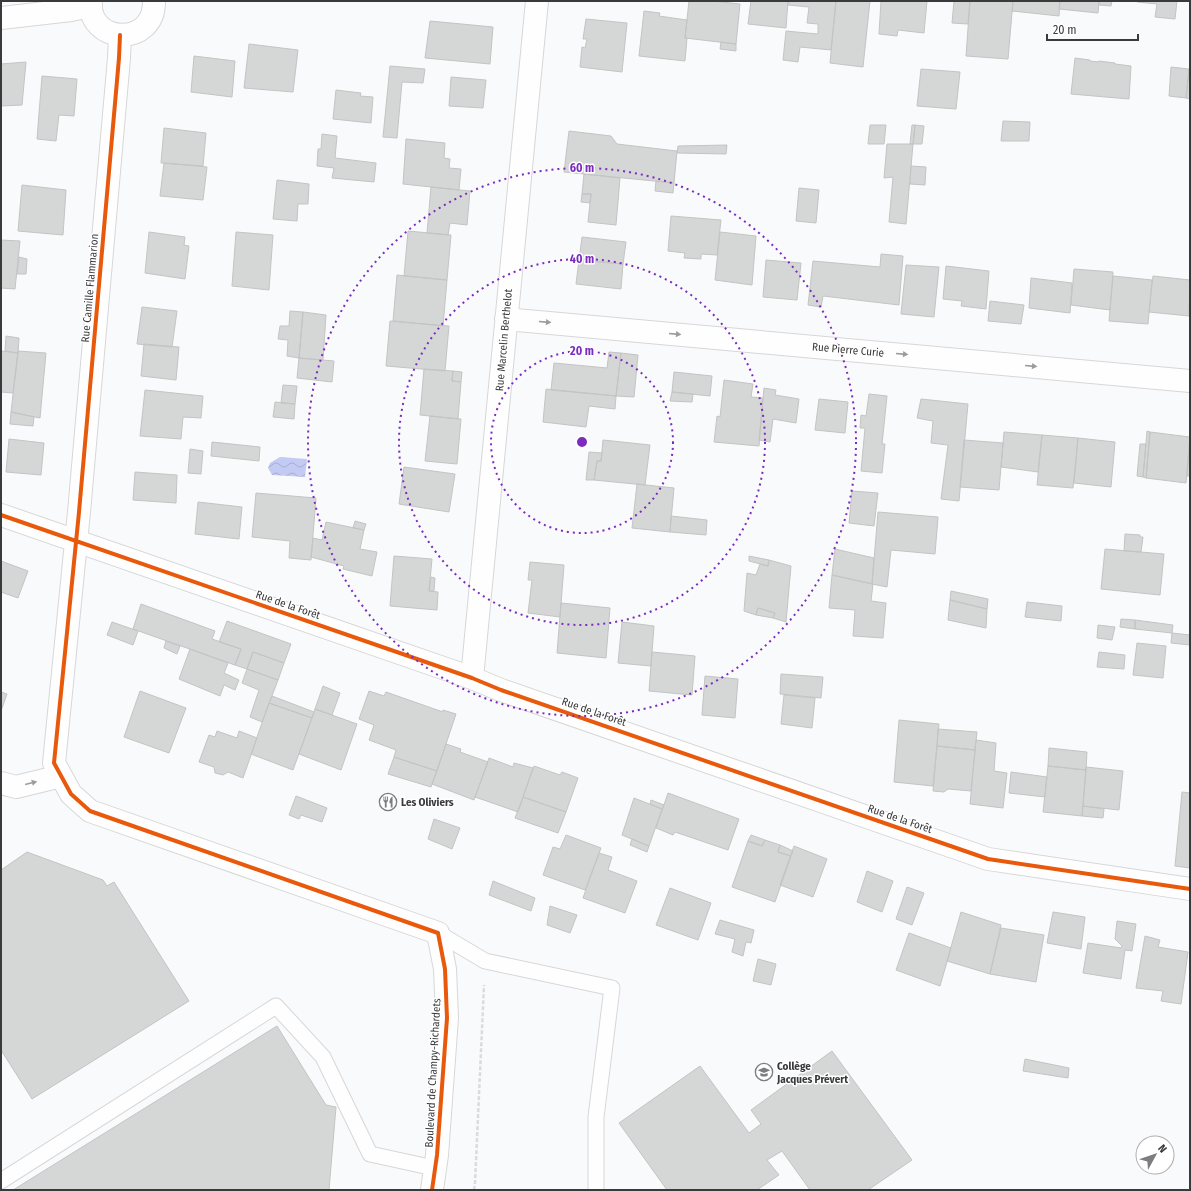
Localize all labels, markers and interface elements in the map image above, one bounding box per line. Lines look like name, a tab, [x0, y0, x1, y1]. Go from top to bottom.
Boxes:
scale bar	[1047, 16, 1138, 42]
text: 20 m	[1053, 23, 1077, 37]
text: 60 m	[570, 161, 594, 175]
street label: Rue Camille Flammarion	[79, 233, 101, 343]
text: 40 m	[570, 252, 594, 266]
street label: Rue Marcelin Berthelot	[493, 288, 515, 392]
one-way arrow	[539, 319, 551, 326]
one-way arrow	[668, 331, 681, 337]
street label: Rue Pierre Curie	[811, 340, 885, 360]
text: 20 m	[569, 344, 594, 358]
one-way arrow	[896, 351, 908, 358]
one-way arrow	[1025, 363, 1037, 370]
centre of rings	[575, 435, 589, 449]
street label: Rue de la Forêt	[254, 588, 322, 622]
street label: Rue de la Forêt	[560, 695, 628, 729]
one-way arrow	[25, 780, 37, 786]
restaurant icon: Les Oliviers	[378, 792, 398, 812]
place label: Les Oliviers	[401, 796, 454, 809]
street label: Rue de la Forêt	[866, 802, 934, 836]
street label: Boulevard de Champy-Richardets	[423, 998, 443, 1148]
place label: Collège Jacques Prévert	[776, 1060, 848, 1086]
school or university icon: Collège Jacques Prévert	[754, 1062, 774, 1082]
north arrow	[1135, 1135, 1175, 1175]
text: N	[1155, 1142, 1169, 1156]

